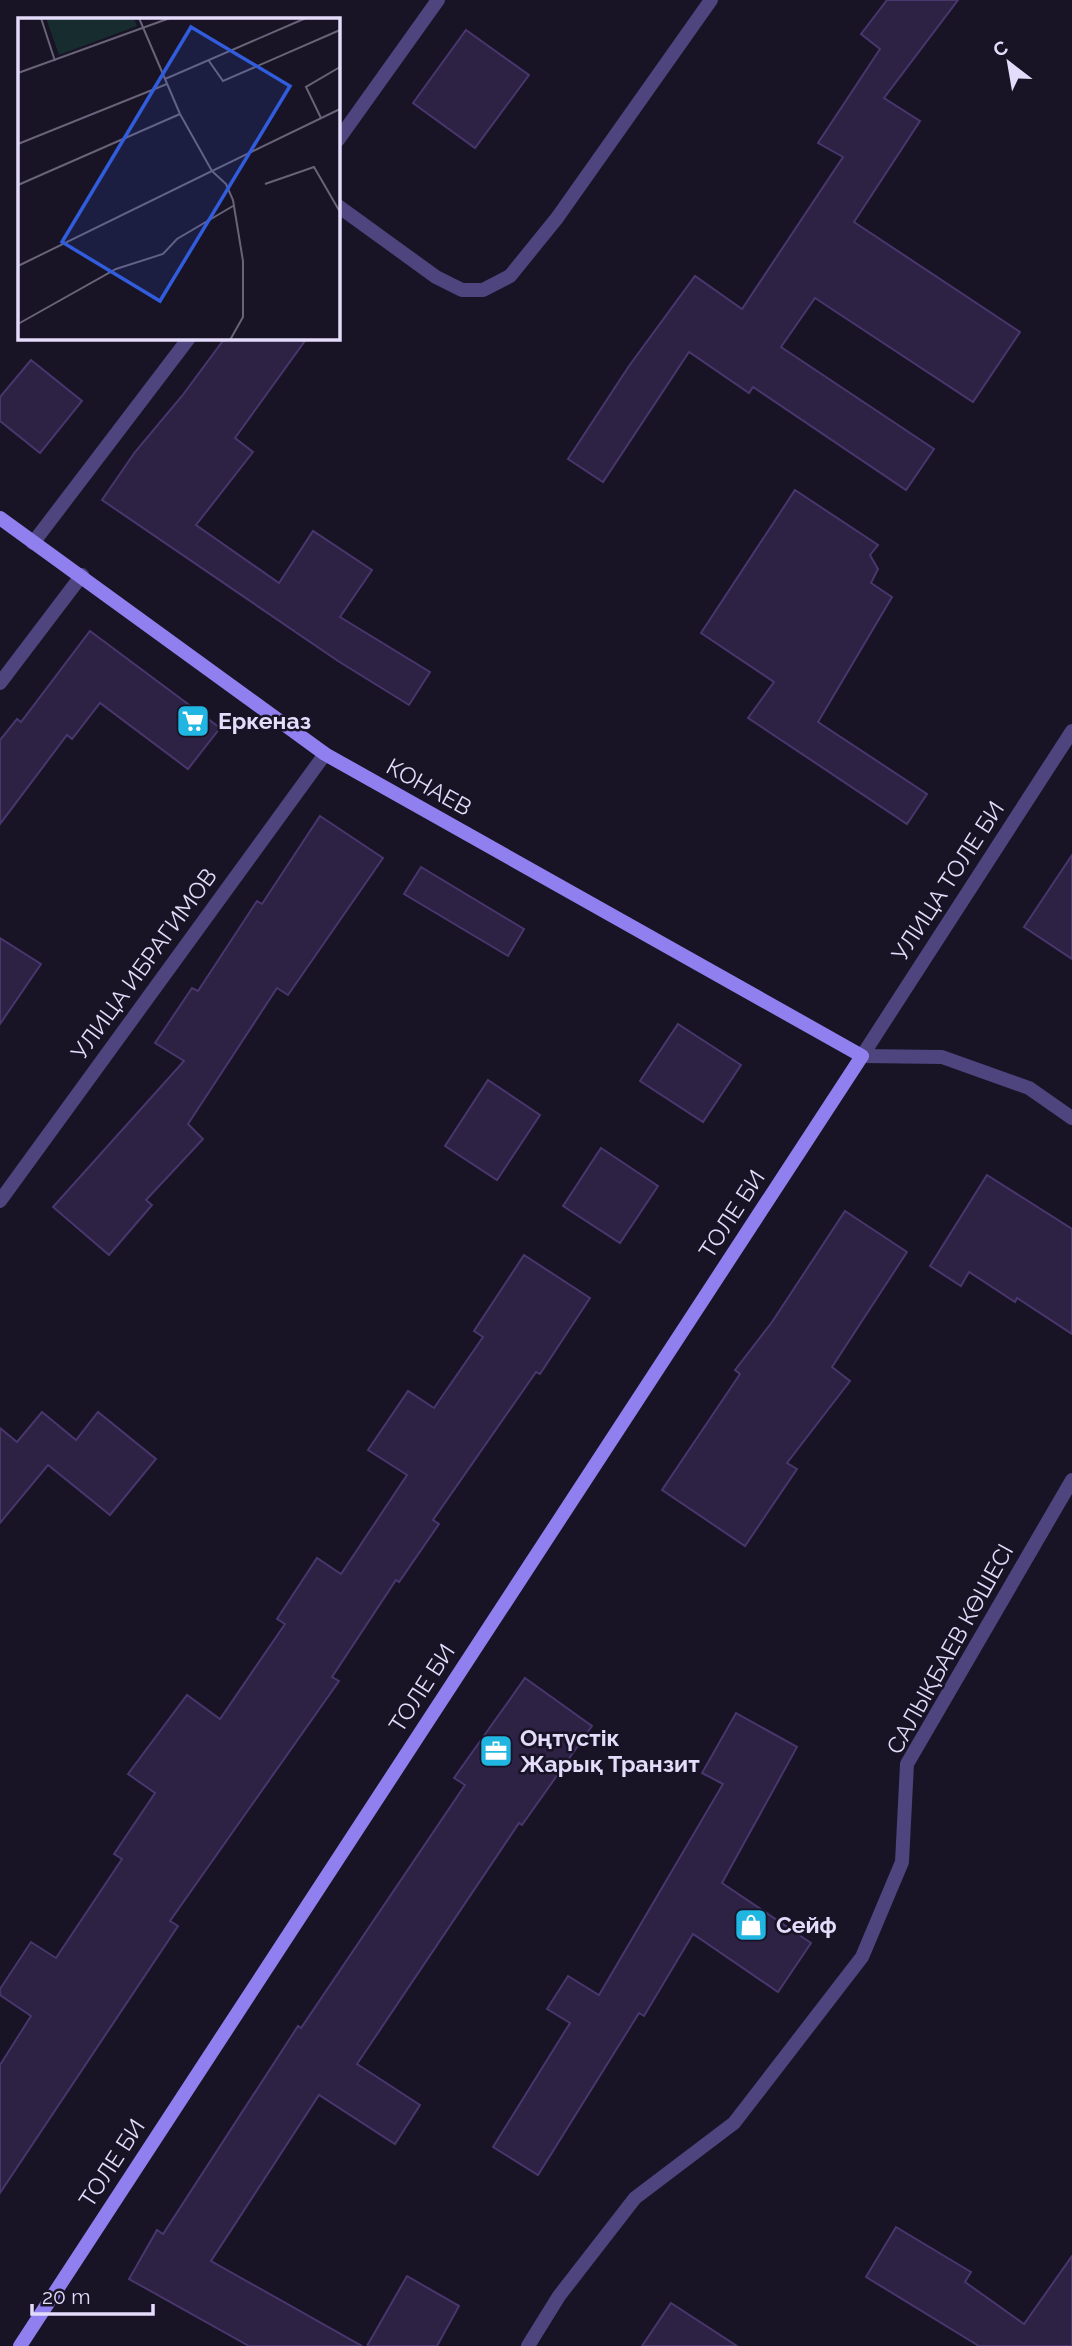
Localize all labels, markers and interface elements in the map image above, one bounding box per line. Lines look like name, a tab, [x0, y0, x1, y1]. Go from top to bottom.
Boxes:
inset map	[18, 18, 340, 340]
north arrow	[974, 28, 1044, 98]
text: С	[989, 36, 1012, 61]
supermarket icon: Еркеназ	[174, 702, 212, 740]
place label: Еркеназ	[218, 707, 311, 734]
street label: КОНАЕВ	[382, 752, 476, 821]
street label: УЛИЦА ТОЛЕ БИ	[886, 796, 1009, 966]
street label: УЛИЦА ИБРАГИМОВ	[65, 863, 222, 1064]
street label: ТОЛЕ БИ	[693, 1165, 770, 1263]
street label: САЛЫҚБАЕВ КӨШЕСІ	[881, 1539, 1019, 1758]
street label: ТОЛЕ БИ	[383, 1639, 460, 1737]
place label: Оңтүстік Жарық Транзит	[520, 1724, 700, 1777]
office icon: Оңтүстік Жарық Транзит	[477, 1732, 515, 1770]
shop icon: Сейф	[732, 1906, 770, 1944]
place label: Сейф	[776, 1911, 837, 1938]
street label: ТОЛЕ БИ	[73, 2114, 150, 2212]
scale bar	[32, 2272, 152, 2316]
text: 20 m	[42, 2284, 90, 2309]

